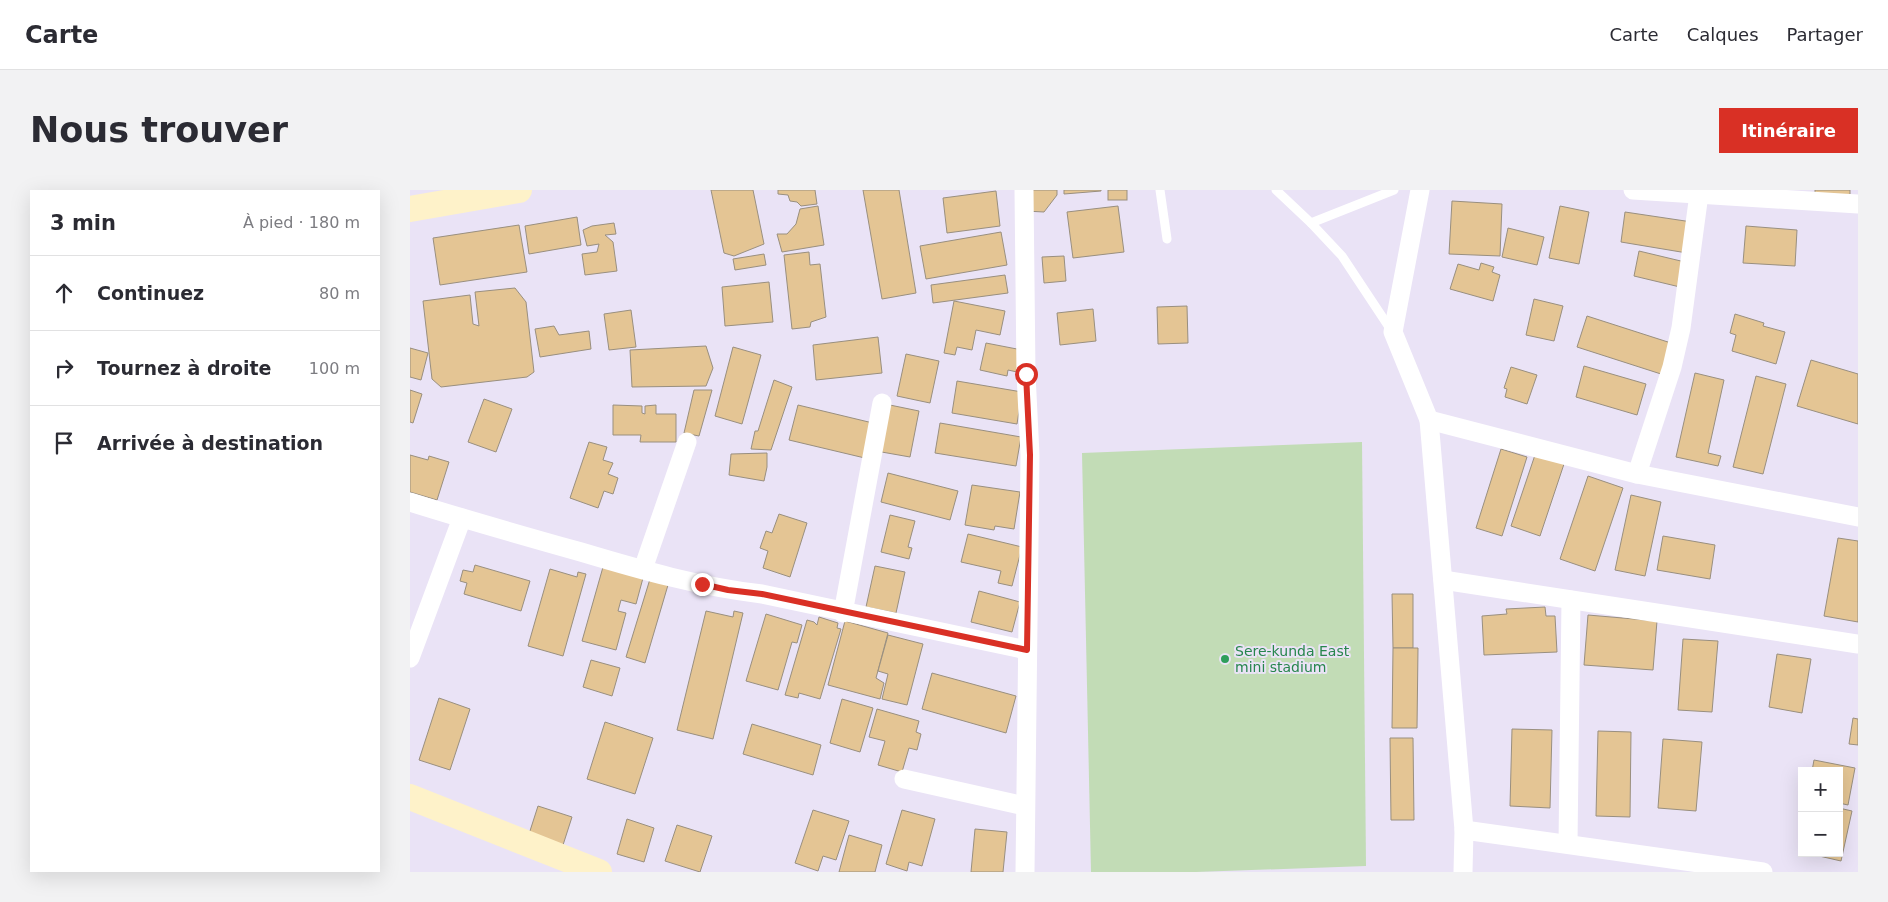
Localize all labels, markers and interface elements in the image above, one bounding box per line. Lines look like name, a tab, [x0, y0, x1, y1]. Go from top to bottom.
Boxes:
text: Carte	[25, 21, 98, 49]
text: Carte	[1610, 24, 1659, 45]
text: Calques	[1687, 24, 1759, 45]
text: Partager	[1787, 24, 1863, 45]
button: Itinéraire	[1719, 108, 1858, 153]
text: Nous trouver	[30, 110, 288, 150]
text: 3 min	[50, 211, 116, 235]
text: À pied · 180 m	[243, 213, 360, 232]
icon: ahead	[50, 279, 78, 307]
text: Continuez	[97, 282, 204, 304]
text: 80 m	[319, 284, 360, 303]
icon: right	[50, 354, 78, 382]
text: Tournez à droite	[97, 357, 271, 379]
text: 100 m	[309, 359, 360, 378]
route start	[1015, 363, 1038, 386]
icon: arrive	[50, 429, 78, 457]
text: Arrivée à destination	[97, 432, 323, 454]
route end	[691, 573, 714, 596]
place label: Sere-kunda East mini stadium	[1235, 643, 1350, 675]
marker: Sere-kunda East mini stadium	[1219, 653, 1231, 665]
map controls	[1798, 767, 1843, 857]
button: +	[1798, 767, 1843, 812]
button: −	[1798, 812, 1843, 857]

